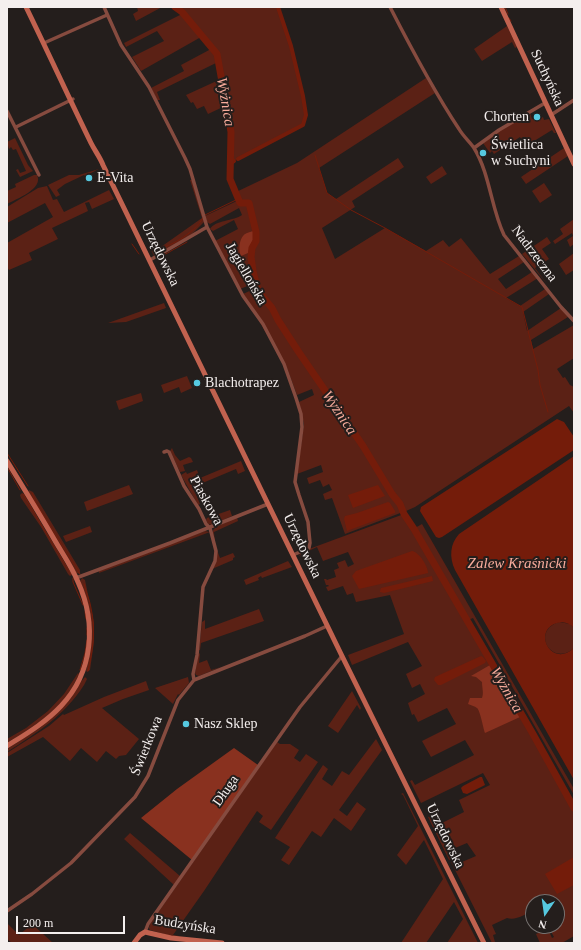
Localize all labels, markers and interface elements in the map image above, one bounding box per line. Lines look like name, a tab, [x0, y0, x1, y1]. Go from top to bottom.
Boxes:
street label: Suchyńska	[527, 47, 567, 109]
water label: Wyżnica	[212, 76, 238, 128]
place label: Chorten	[484, 109, 529, 125]
marker: Chorten	[532, 112, 542, 122]
place label: Świetlica w Suchyni	[491, 137, 550, 170]
marker: Świetlica w Suchyni	[478, 148, 488, 158]
place label: E-Vita	[97, 170, 133, 186]
marker: E-Vita	[84, 173, 94, 183]
street label: Urzędowska	[137, 219, 183, 289]
street label: Nadrzeczna	[507, 223, 561, 285]
street label: Jagiellońska	[221, 240, 271, 308]
place label: Blachotrapez	[205, 375, 279, 391]
marker: Blachotrapez	[192, 378, 202, 388]
water label: Wyżnica	[318, 387, 360, 439]
street label: Piaskowa	[186, 473, 226, 529]
street label: Urzędowska	[279, 511, 325, 581]
water label: Zalew Kraśnicki	[468, 555, 566, 573]
water label: Wyżnica	[486, 664, 526, 716]
street label: Świerkowa	[127, 714, 167, 778]
place label: Nasz Sklep	[194, 716, 257, 732]
marker: Nasz Sklep	[181, 719, 191, 729]
street label: Długa	[209, 772, 243, 810]
street label: Urzędowska	[422, 801, 468, 871]
north arrow	[525, 894, 565, 934]
scale bar	[18, 908, 127, 934]
street label: Budzyńska	[153, 912, 217, 938]
text: 200 m	[23, 916, 53, 930]
text: N	[537, 918, 548, 931]

